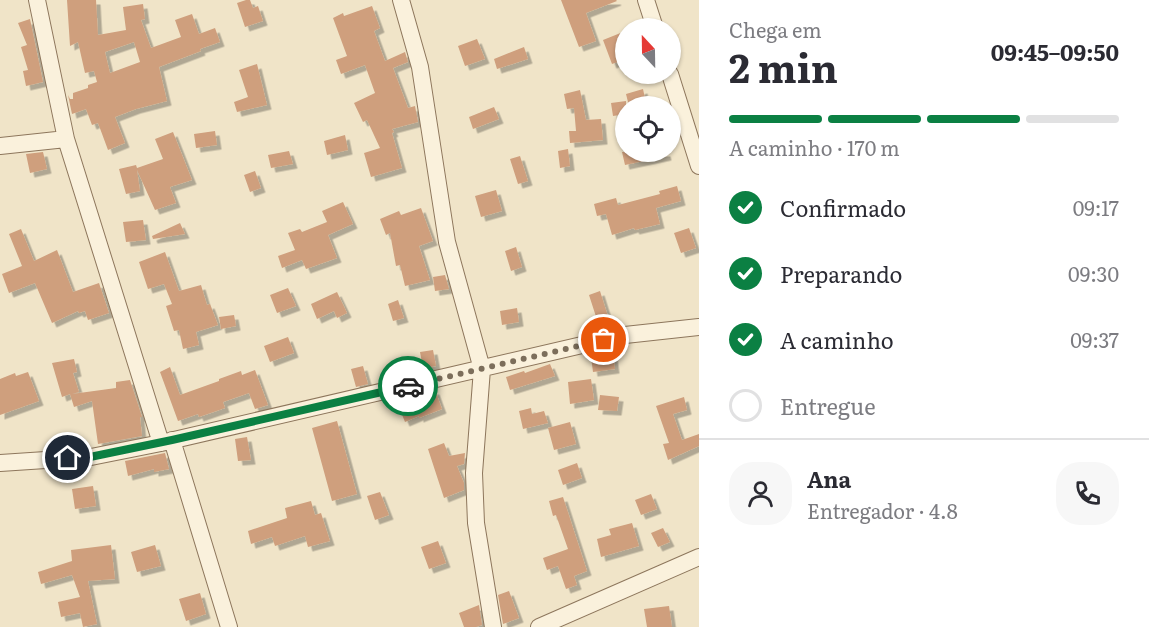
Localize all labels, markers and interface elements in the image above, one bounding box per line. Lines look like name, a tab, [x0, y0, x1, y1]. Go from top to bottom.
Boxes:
text: Chega em	[729, 14, 822, 44]
north arrow	[615, 18, 681, 84]
map controls	[615, 18, 681, 162]
text: 09:45–09:50	[991, 35, 1119, 68]
text: 2 min	[729, 37, 838, 95]
button: locate	[615, 96, 681, 162]
text: A caminho · 170 m	[729, 132, 900, 162]
icon: check	[729, 191, 762, 224]
text: Confirmado	[780, 191, 906, 224]
text: 09:17	[1073, 192, 1119, 222]
icon: check	[729, 257, 762, 290]
text: Preparando	[780, 257, 902, 290]
text: 09:30	[1068, 258, 1119, 288]
pin	[578, 314, 629, 365]
icon: bag	[587, 323, 620, 356]
icon: check	[729, 323, 762, 356]
text: A caminho	[780, 323, 894, 356]
text: 09:37	[1070, 324, 1119, 354]
courier	[378, 356, 438, 416]
icon: car	[392, 370, 425, 403]
text: Entregue	[780, 389, 876, 422]
pin	[42, 432, 93, 483]
icon: home	[51, 441, 84, 474]
button: person	[729, 462, 792, 525]
text: Ana	[807, 462, 851, 495]
button: phone	[1056, 462, 1119, 525]
text: Entregador · 4.8	[807, 495, 958, 525]

